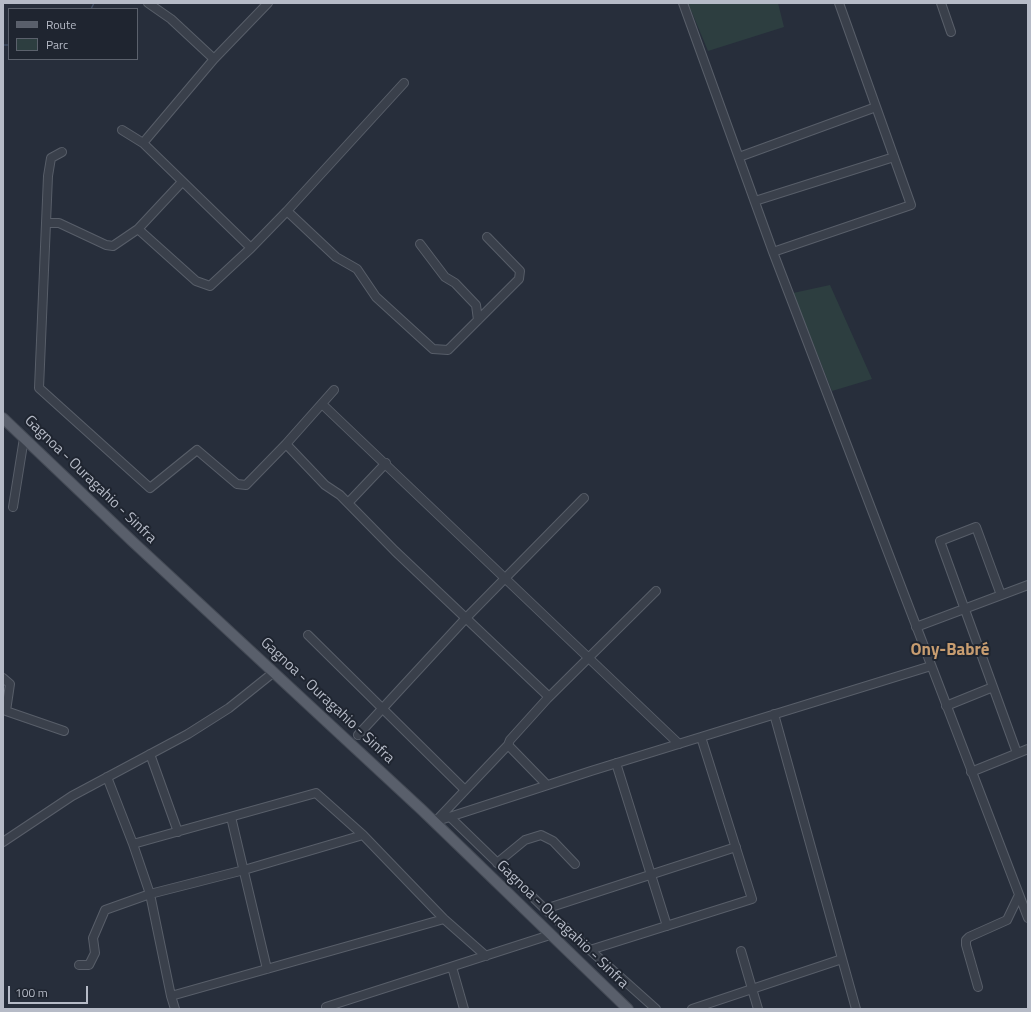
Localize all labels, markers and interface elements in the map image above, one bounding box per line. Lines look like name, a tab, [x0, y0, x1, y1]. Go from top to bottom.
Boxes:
legend	[8, 8, 138, 60]
text: Route	[46, 15, 76, 34]
text: Parc	[46, 35, 68, 54]
street label: Gagnoa - Ouragahio - Sinfra	[20, 412, 160, 548]
street label: Gagnoa - Ouragahio - Sinfra	[256, 634, 398, 768]
district label: Ony-Babré	[911, 641, 989, 661]
street label: Gagnoa - Ouragahio - Sinfra	[492, 857, 632, 993]
scale bar	[10, 978, 90, 1004]
text: 100 m	[15, 983, 48, 1002]

